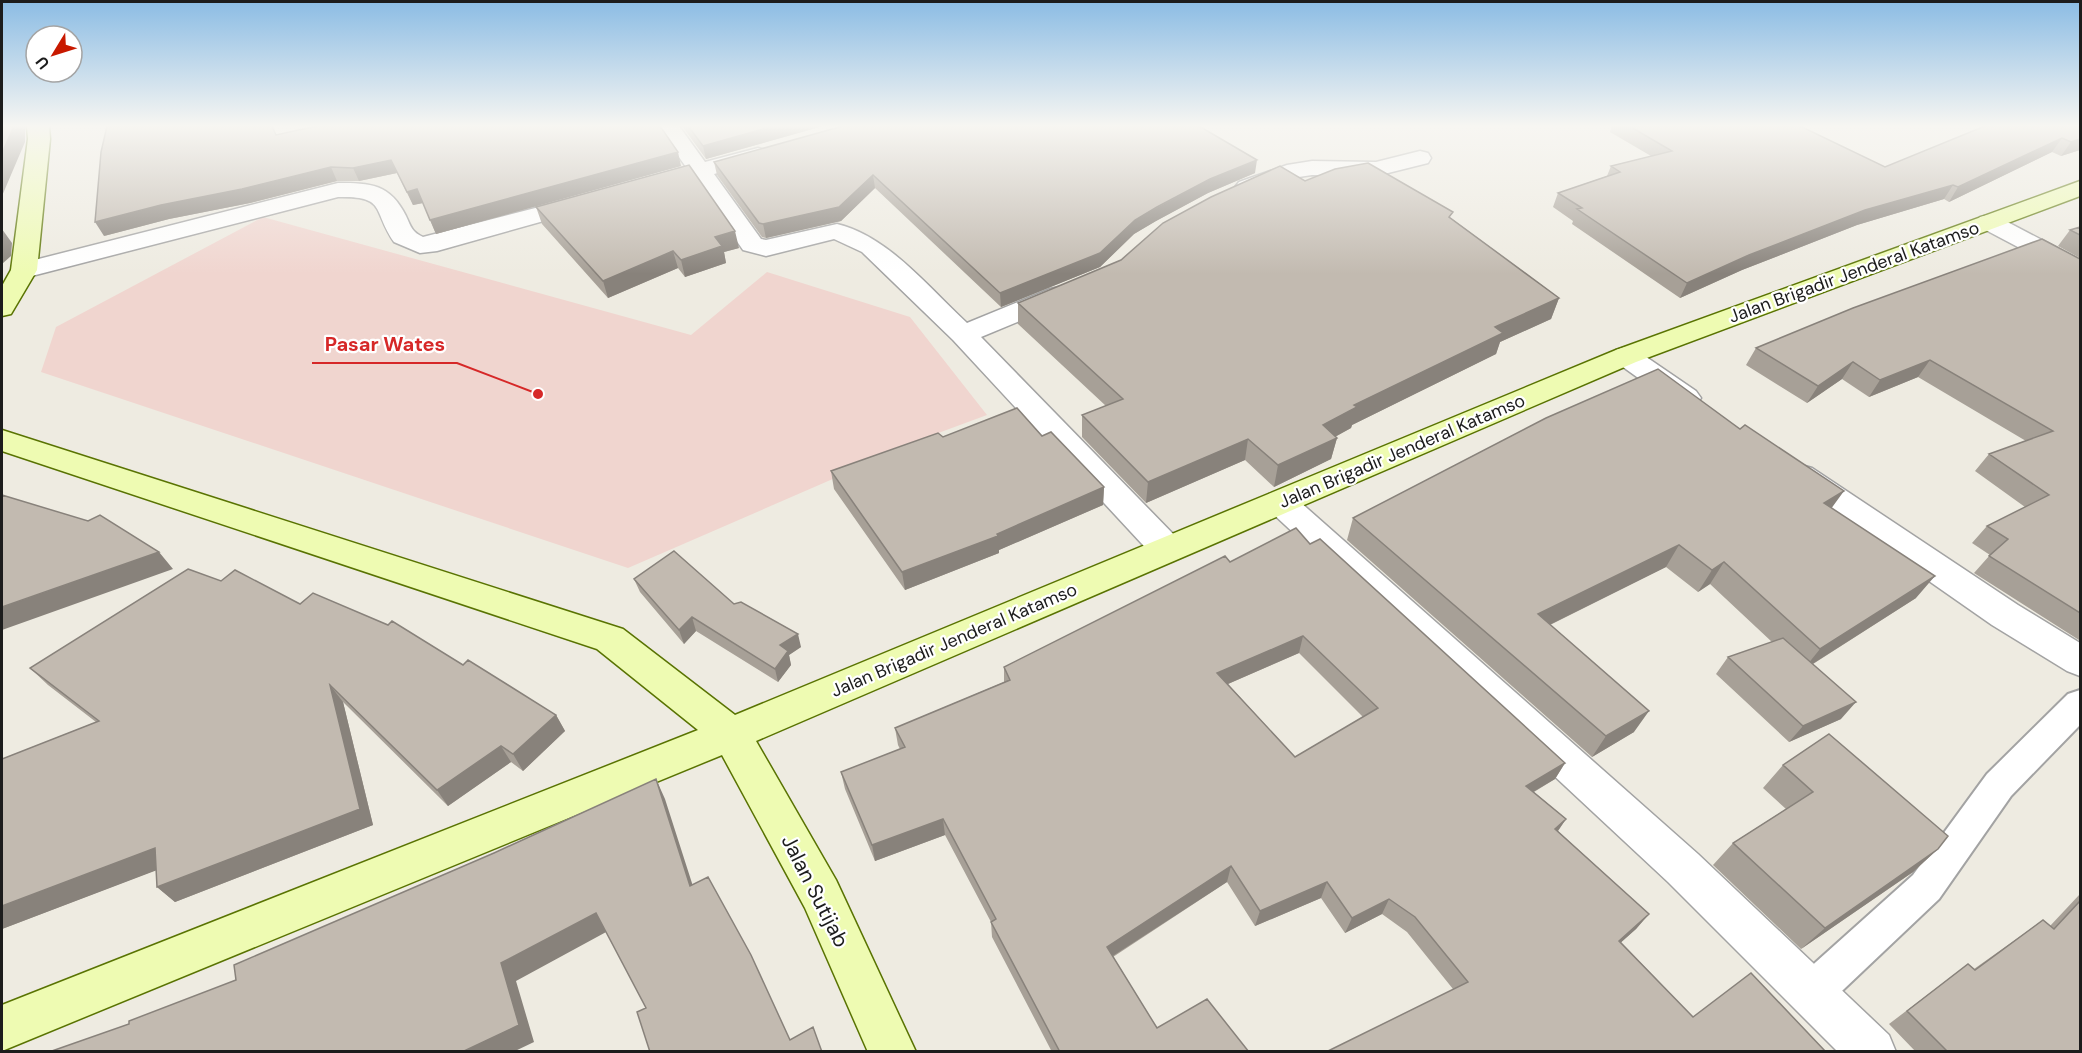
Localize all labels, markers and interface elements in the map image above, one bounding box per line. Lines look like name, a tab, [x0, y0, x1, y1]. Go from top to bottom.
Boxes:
north arrow	[24, 24, 84, 84]
text: U	[31, 52, 54, 74]
street label: Jalan Brigadir Jenderal Katamso	[1725, 215, 1983, 329]
callout: Pasar Wates	[312, 325, 457, 363]
text: Pasar Wates	[325, 331, 445, 357]
street label: Jalan Brigadir Jenderal Katamso	[1275, 388, 1529, 514]
street label: Jalan Brigadir Jenderal Katamso	[827, 577, 1081, 703]
street label: Jalan Sutijab	[775, 830, 855, 952]

